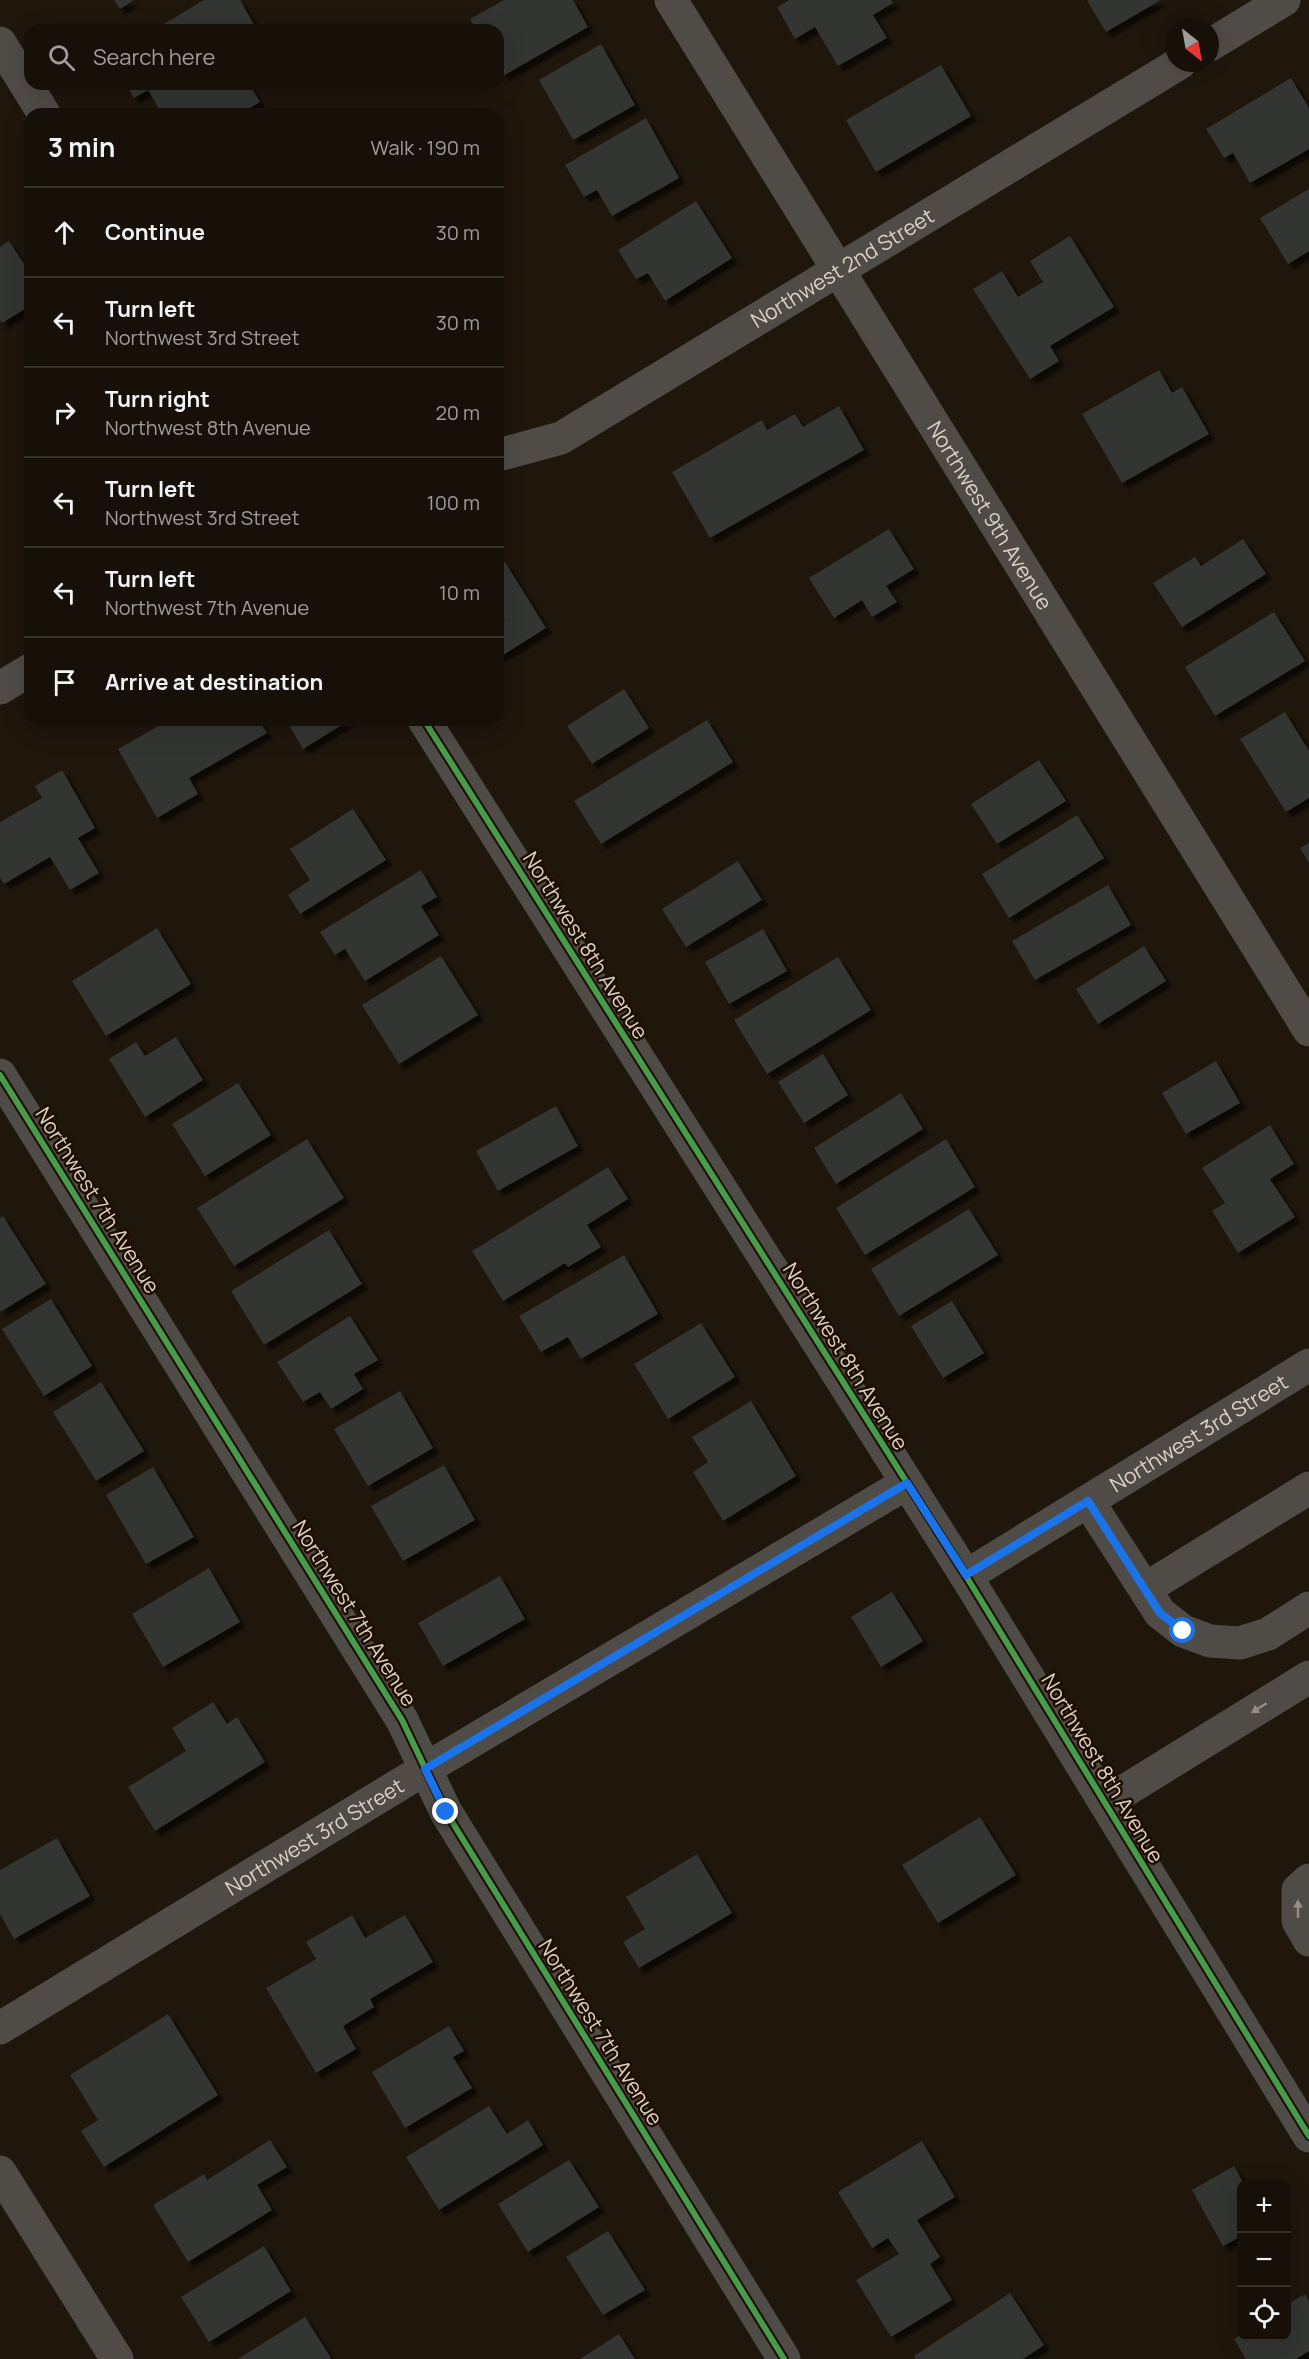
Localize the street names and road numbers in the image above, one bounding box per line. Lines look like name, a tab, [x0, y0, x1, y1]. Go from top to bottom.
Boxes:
street label: Northwest 2nd Street	[745, 201, 939, 334]
street label: Northwest 9th Avenue	[921, 416, 1059, 615]
street label: Northwest 8th Avenue	[517, 846, 655, 1044]
street label: Northwest 7th Avenue	[29, 1102, 167, 1298]
street label: Northwest 8th Avenue	[777, 1257, 915, 1455]
street label: Northwest 3rd Street	[1104, 1368, 1293, 1498]
street label: Northwest 7th Avenue	[286, 1515, 424, 1711]
street label: Northwest 8th Avenue	[1035, 1668, 1171, 1868]
street label: Northwest 3rd Street	[220, 1771, 409, 1902]
street label: Northwest 7th Avenue	[532, 1934, 670, 2130]

